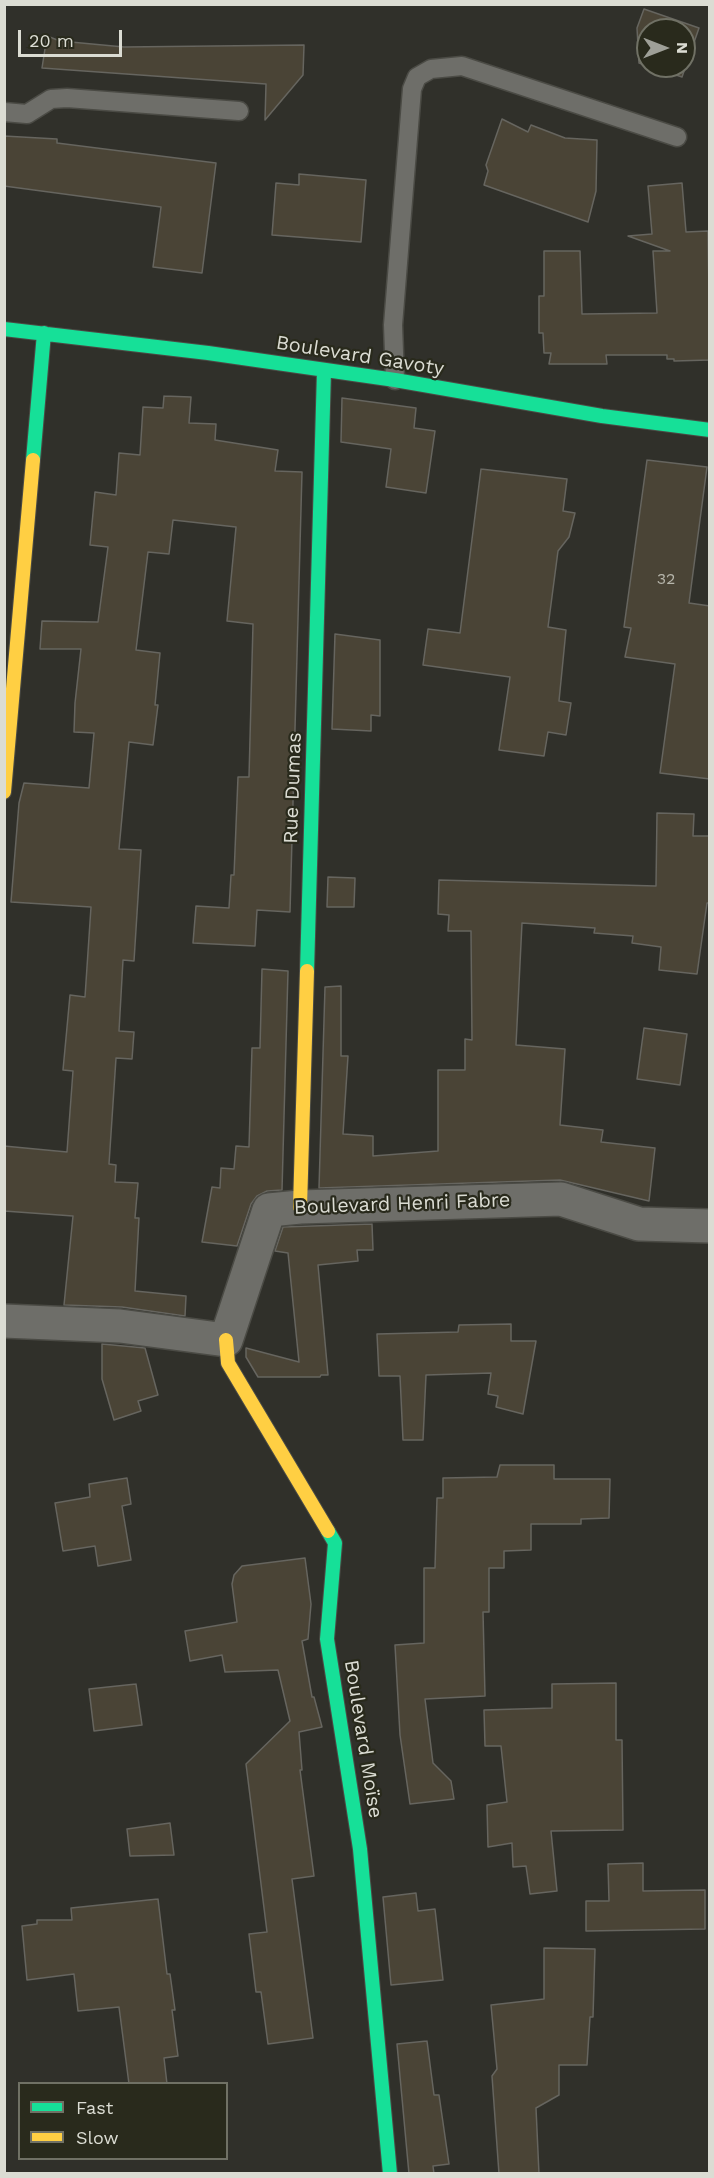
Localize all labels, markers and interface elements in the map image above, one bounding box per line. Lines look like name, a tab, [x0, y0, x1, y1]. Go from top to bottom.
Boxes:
scale bar	[21, 18, 124, 56]
north arrow	[636, 18, 696, 78]
text: 20 m	[29, 30, 74, 51]
text: N	[673, 42, 692, 54]
street label: Boulevard Gavoty	[274, 331, 446, 381]
house number: 32	[657, 569, 675, 589]
street label: Rue Dumas	[279, 732, 307, 844]
street label: Boulevard Henri Fabre	[293, 1188, 511, 1220]
street label: Boulevard Moïse	[339, 1658, 387, 1820]
legend	[18, 2082, 228, 2160]
text: Fast	[76, 2097, 113, 2118]
text: Slow	[76, 2127, 119, 2148]

